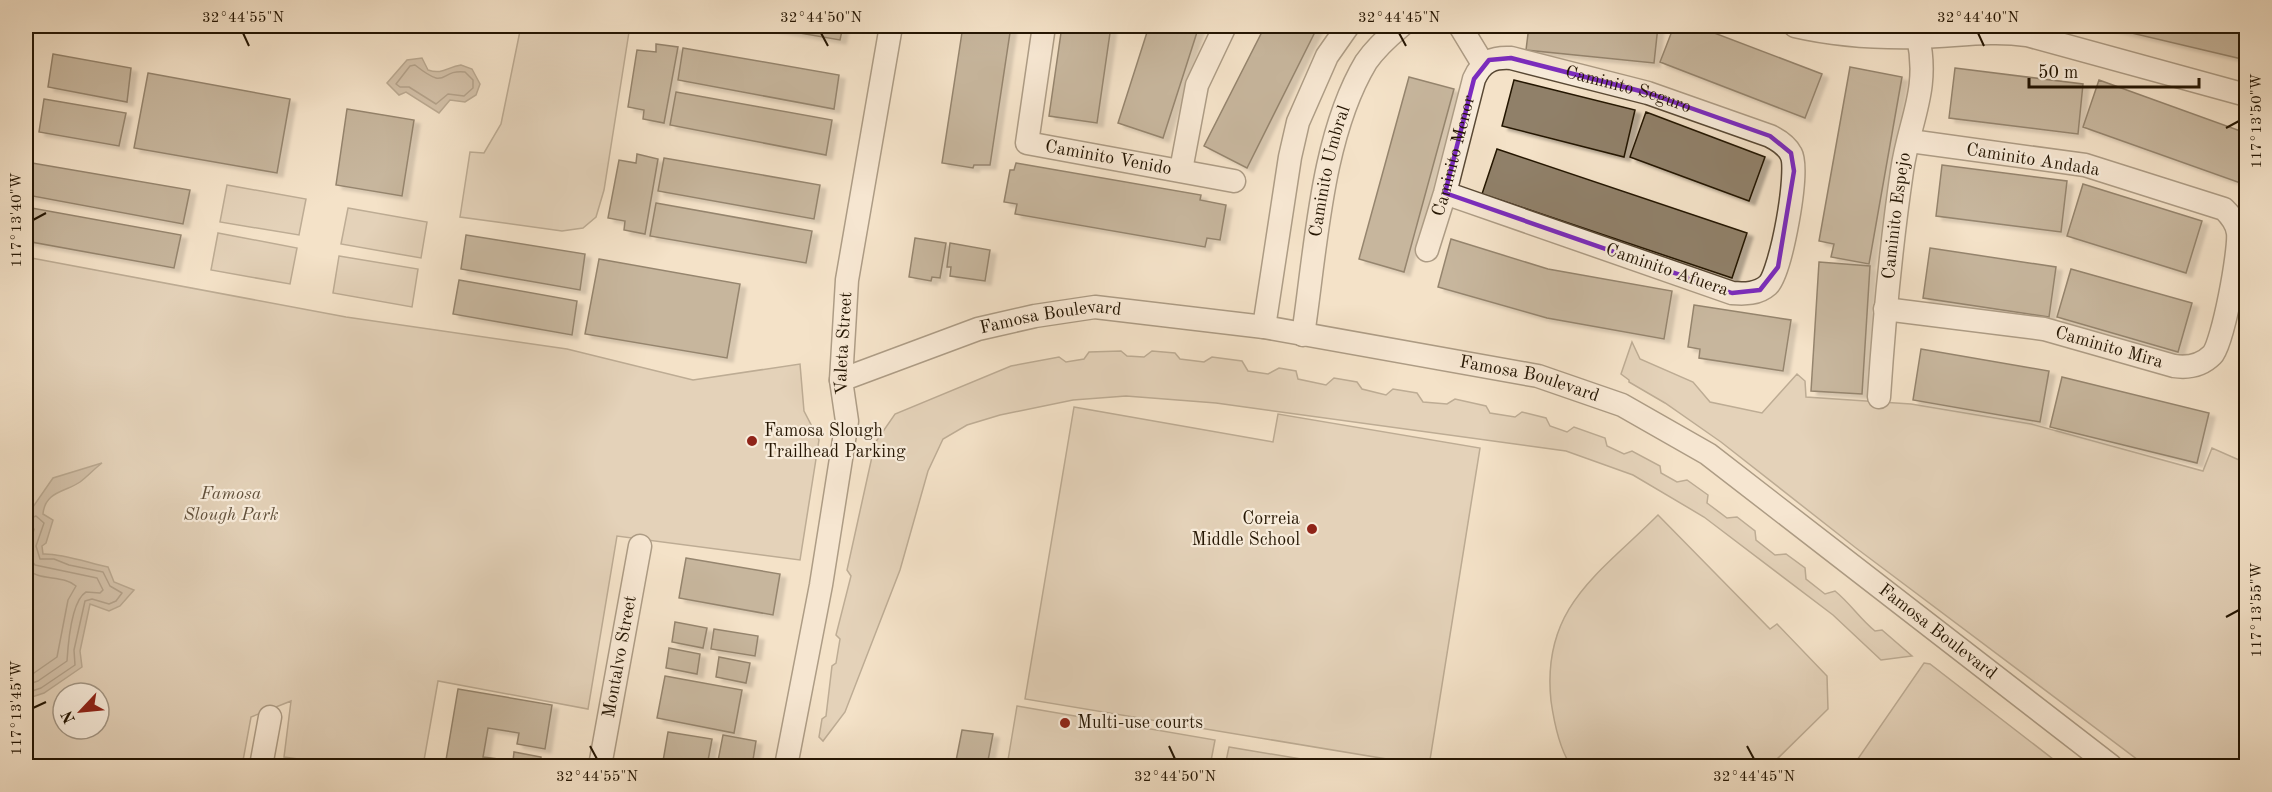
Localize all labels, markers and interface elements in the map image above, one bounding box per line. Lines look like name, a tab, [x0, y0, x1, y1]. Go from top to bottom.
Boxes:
text: 32°44'55"N	[202, 11, 284, 26]
text: 32°44'50"N	[780, 11, 862, 26]
text: 32°44'45"N	[1358, 11, 1440, 26]
text: 32°44'40"N	[1937, 11, 2019, 26]
scale bar	[2029, 51, 2198, 89]
street label: Caminito Seguro	[1563, 63, 1694, 117]
text: 50 m	[2038, 64, 2078, 82]
text: 117°13'50"W	[2250, 73, 2265, 169]
street label: Caminito Menor	[1429, 93, 1479, 219]
street label: Caminito Umbral	[1307, 103, 1354, 238]
street label: Caminito Venido	[1044, 137, 1173, 178]
street label: Caminito Andada	[1965, 141, 2101, 179]
street label: Caminito Espejo	[1880, 151, 1914, 280]
text: 117°13'40"W	[10, 172, 25, 268]
street label: Caminito Afuera	[1603, 241, 1731, 300]
street label: Valeta Street	[832, 291, 855, 395]
street label: Famosa Boulevard	[978, 298, 1122, 337]
street label: Caminito Mira	[2053, 324, 2165, 371]
street label: Famosa Boulevard	[1458, 353, 1601, 405]
place label: Famosa Slough Trailhead Parking	[764, 422, 906, 461]
marker: Famosa Slough Trailhead Parking	[745, 434, 759, 448]
park label: Famosa Slough Park	[183, 485, 279, 524]
place label: Correia Middle School	[1192, 510, 1300, 549]
marker: Correia Middle School	[1305, 522, 1319, 536]
text: 117°13'55"W	[2250, 562, 2265, 658]
street label: Famosa Boulevard	[1875, 581, 2000, 683]
street label: Montalvo Street	[600, 594, 640, 720]
text: 117°13'45"W	[10, 660, 25, 756]
north arrow	[51, 681, 111, 741]
text: N	[59, 707, 79, 726]
place label: Multi-use courts	[1077, 714, 1203, 732]
marker: Multi-use courts	[1058, 716, 1072, 730]
text: 32°44'55"N	[556, 770, 638, 785]
text: 32°44'50"N	[1134, 770, 1216, 785]
text: 32°44'45"N	[1713, 770, 1795, 785]

